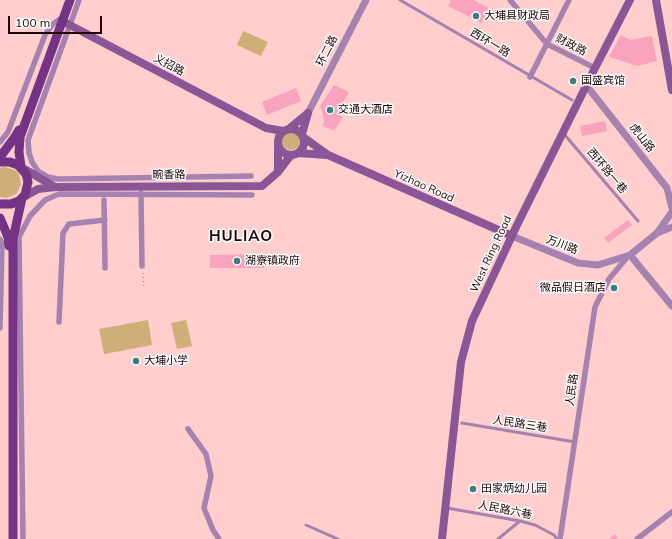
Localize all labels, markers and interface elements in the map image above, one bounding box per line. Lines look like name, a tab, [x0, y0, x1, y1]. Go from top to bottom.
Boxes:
scale bar	[10, 8, 104, 34]
place label: 大埔县财政局	[484, 9, 550, 23]
marker: 大埔县财政局	[471, 11, 481, 21]
text: 100 m	[15, 15, 50, 30]
street label: 西环一路	[468, 26, 512, 60]
street label: 财政路	[553, 32, 589, 58]
street label: 环二路	[314, 33, 340, 69]
street label: 义招路	[151, 51, 187, 79]
place label: 国盛宾馆	[581, 74, 625, 88]
marker: 国盛宾馆	[568, 76, 578, 86]
place label: 交通大酒店	[338, 103, 393, 117]
marker: 交通大酒店	[325, 105, 335, 115]
street label: 虎山路	[627, 121, 657, 155]
street label: 西环路一巷	[584, 146, 630, 196]
street label: Yizhao Road	[392, 167, 456, 205]
street label: 畹香路	[152, 168, 186, 182]
street label: West Ring Road	[468, 214, 514, 294]
district label: HULIAO	[209, 227, 273, 245]
street label: 万川路	[544, 233, 580, 257]
place label: 湖寮镇政府	[245, 254, 300, 268]
marker: 湖寮镇政府	[232, 256, 242, 266]
place label: 微品假日酒店	[540, 281, 606, 295]
marker: 微品假日酒店	[609, 283, 619, 293]
place label: 大埔小学	[144, 354, 188, 368]
marker: 大埔小学	[131, 356, 141, 366]
street label: 人民路	[563, 373, 581, 407]
street label: 人民路三巷	[492, 413, 548, 435]
place label: 田家炳幼儿园	[481, 482, 547, 496]
marker: 田家炳幼儿园	[468, 484, 478, 494]
street label: 人民路六巷	[477, 498, 533, 522]

